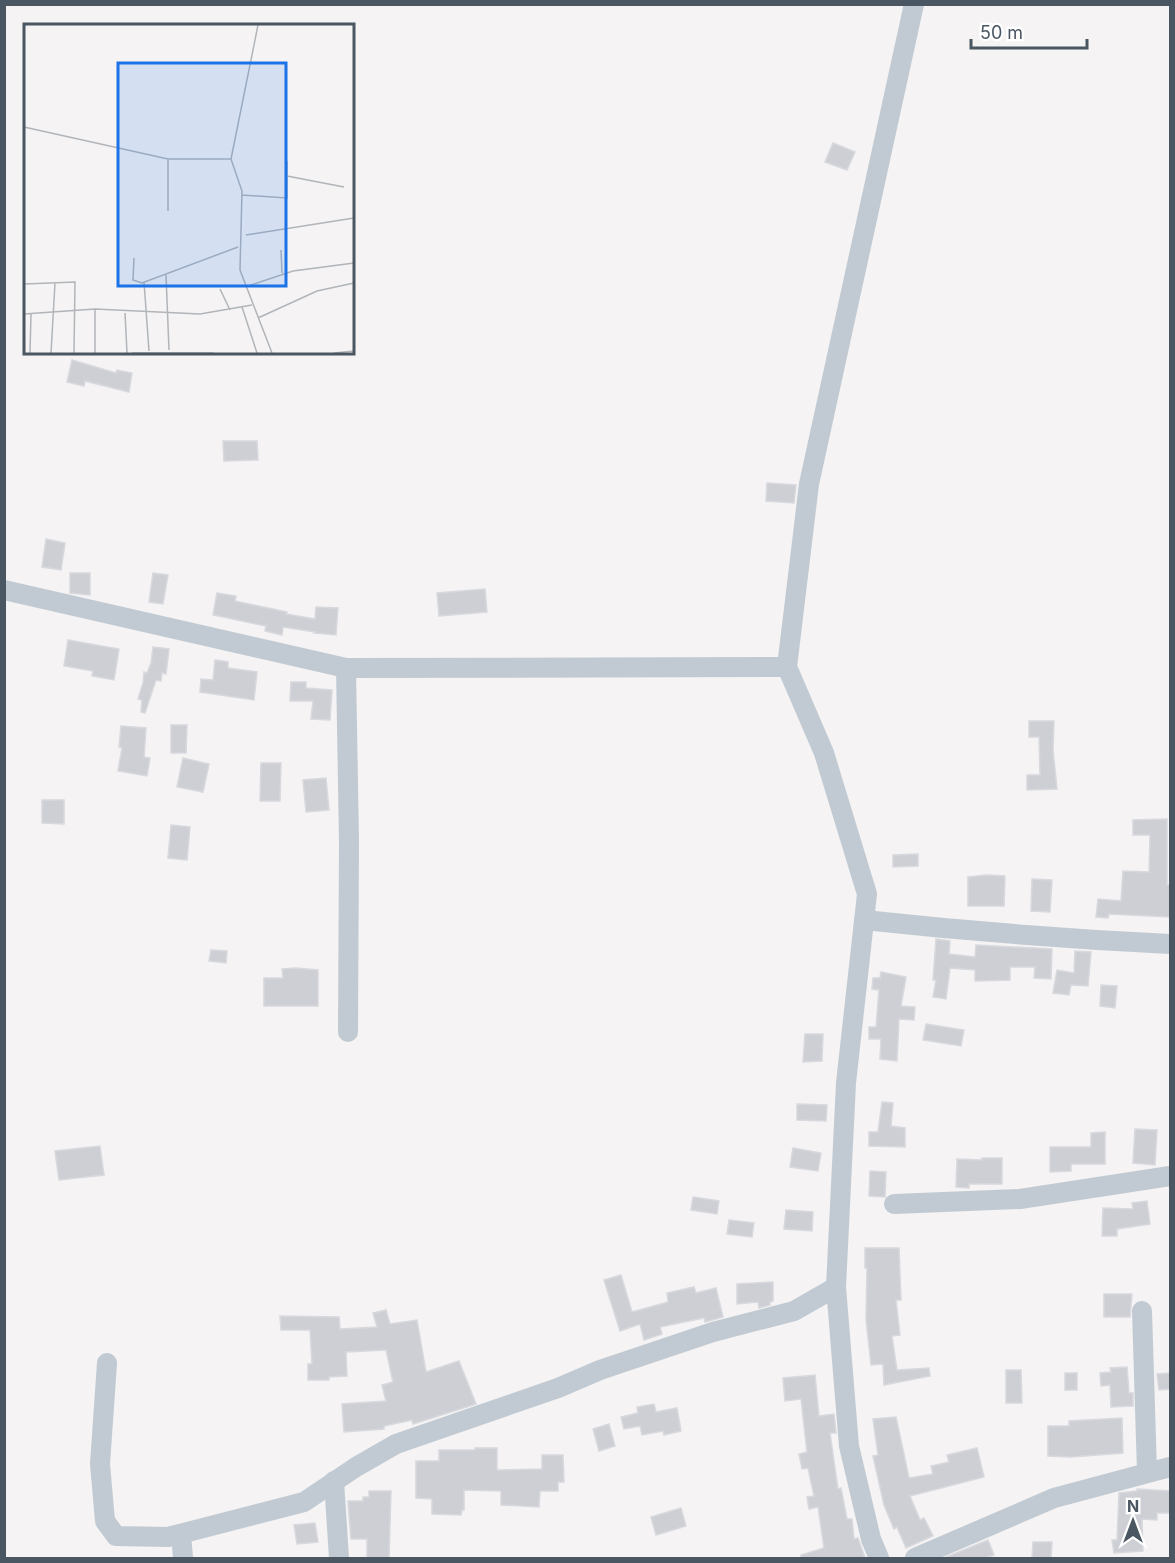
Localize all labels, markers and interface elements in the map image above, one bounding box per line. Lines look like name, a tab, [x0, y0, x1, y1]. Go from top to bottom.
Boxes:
scale bar	[971, 12, 1086, 50]
text: 50 m	[980, 22, 1023, 43]
inset map	[24, 24, 354, 354]
north arrow	[1103, 1491, 1163, 1551]
text: N	[1127, 1496, 1139, 1516]

